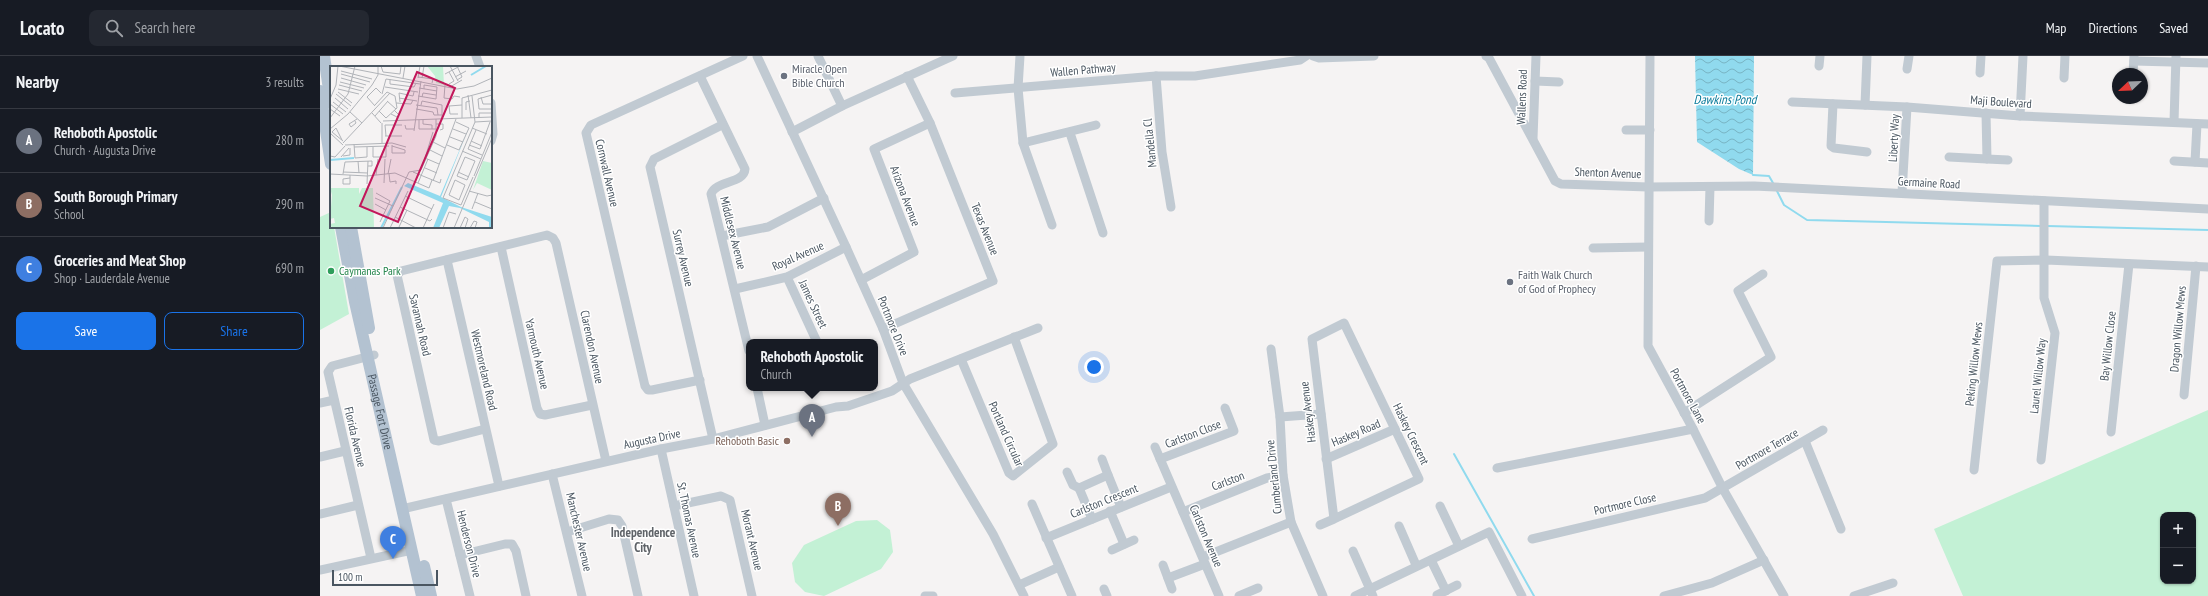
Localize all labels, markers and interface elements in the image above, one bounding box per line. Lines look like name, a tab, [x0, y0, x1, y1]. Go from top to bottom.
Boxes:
search box	[89, 10, 369, 46]
text: Locato	[20, 16, 65, 40]
icon: search	[103, 17, 125, 39]
text: Search here	[135, 18, 195, 37]
text: Map	[2046, 19, 2066, 37]
text: Directions	[2088, 19, 2137, 37]
text: Saved	[2159, 19, 2188, 37]
street label: Wallen Pathway	[1050, 59, 1117, 80]
place label: Miracle Open Bible Church	[792, 61, 847, 90]
inset map	[330, 66, 492, 228]
north arrow	[2112, 68, 2148, 104]
street label: Wallens Road	[1513, 69, 1530, 125]
text: Nearby	[16, 71, 59, 93]
marker: Miracle Open Bible Church	[779, 71, 789, 81]
text: 3 results	[265, 74, 304, 91]
water label: Dawkins Pond	[1694, 91, 1759, 108]
street label: Maji Boulevard	[1970, 92, 2032, 111]
street label: Liberty Way	[1885, 113, 1902, 162]
street label: Mandella Cl	[1139, 118, 1160, 168]
text: Rehoboth Apostolic	[54, 123, 157, 142]
text: A	[26, 132, 32, 149]
text: 280 m	[275, 132, 304, 149]
street label: Cornwall Avenue	[592, 138, 623, 208]
text: Church · Augusta Drive	[54, 142, 156, 159]
street label: Arizona Avenue	[887, 163, 924, 228]
street label: Shenton Avenue	[1574, 164, 1642, 181]
street label: Germaine Road	[1897, 173, 1961, 192]
text: South Borough Primary	[54, 187, 177, 206]
street label: Middlesex Avenue	[717, 195, 750, 271]
text: B	[26, 196, 32, 213]
text: 290 m	[275, 196, 304, 213]
street label: Texas Avenue	[968, 200, 1003, 257]
text: School	[54, 206, 84, 223]
street label: Surrey Avenue	[670, 228, 697, 288]
street label: Royal Avenue	[770, 237, 826, 274]
text: Groceries and Meat Shop	[54, 251, 186, 270]
text: C	[26, 260, 32, 277]
text: 690 m	[275, 260, 304, 277]
place label: Caymanas Park	[339, 263, 401, 278]
marker: Caymanas Park	[326, 266, 336, 276]
place label: Faith Walk Church of God of Prophecy	[1518, 267, 1596, 296]
text: Shop · Lauderdale Avenue	[54, 270, 170, 287]
street label: James Street	[795, 276, 832, 331]
marker: Faith Walk Church of God of Prophecy	[1505, 277, 1515, 287]
street label: Dragon Willow Mews	[2166, 285, 2189, 373]
street label: Savannah Road	[406, 292, 435, 357]
street label: Portmore Drive	[875, 294, 912, 358]
street label: Clarendon Avenue	[577, 309, 608, 385]
street label: Bay Willow Close	[2096, 310, 2119, 382]
button: Save	[16, 312, 156, 350]
button: Share	[164, 312, 304, 350]
street label: Yarmouth Avenue	[522, 317, 553, 391]
street label: Peking Willow Mews	[1962, 321, 1985, 407]
street label: Westmoreland Road	[468, 328, 501, 412]
street label: Laurel Willow Way	[2026, 337, 2049, 414]
popup	[746, 339, 878, 391]
text: Rehoboth Apostolic	[760, 347, 864, 366]
your location	[1084, 357, 1104, 377]
text: Church	[760, 366, 792, 383]
street label: Portmore Lane	[1667, 366, 1710, 426]
street label: Passage Fort Drive	[365, 373, 396, 451]
street label: Haskey Avenue	[1296, 381, 1319, 443]
street label: Portland Circular	[985, 399, 1028, 469]
street label: Haskey Crescent	[1390, 401, 1433, 468]
pin: A	[799, 404, 825, 437]
street label: Florida Avenue	[341, 405, 370, 469]
street label: Carlston Close	[1163, 416, 1223, 451]
street label: Haskey Road	[1329, 416, 1383, 450]
street label: Augusta Drive	[622, 425, 682, 452]
street label: Portmore Terrace	[1733, 425, 1801, 473]
place label: Rehoboth Basic	[715, 433, 780, 448]
marker: Rehoboth Basic	[782, 436, 792, 446]
street label: Cumberland Drive	[1262, 439, 1285, 515]
street label: Carlston	[1209, 467, 1246, 494]
street label: Carlston Crescent	[1068, 480, 1141, 521]
street label: St. Thomas Avenue	[674, 481, 705, 559]
street label: Portmore Close	[1592, 489, 1657, 518]
street label: Manchester Avenue	[563, 491, 596, 573]
pin: B	[825, 493, 851, 526]
street label: Carlston Avenue	[1187, 502, 1226, 569]
street label: Morant Avenue	[738, 508, 767, 572]
street label: Henderson Drive	[454, 509, 485, 579]
map controls	[2160, 512, 2196, 584]
button: +	[2160, 512, 2196, 548]
district label: Independence City	[611, 524, 676, 556]
pin: C	[380, 526, 406, 559]
button: −	[2160, 548, 2196, 584]
scale bar	[332, 568, 438, 587]
text: 100 m	[338, 570, 362, 584]

